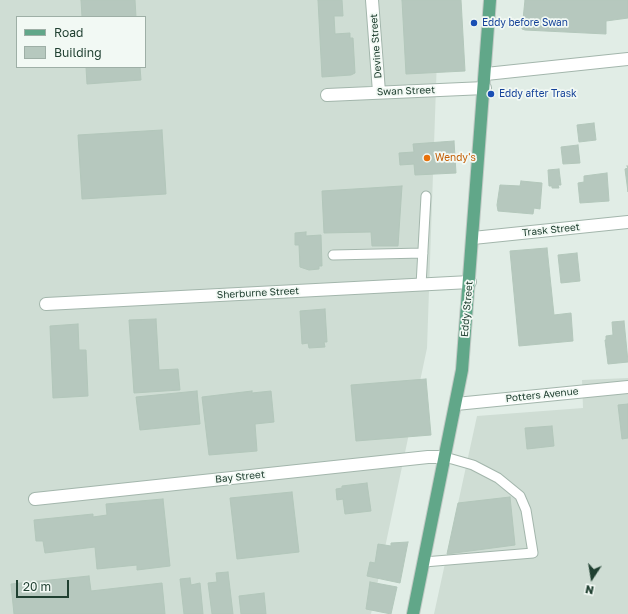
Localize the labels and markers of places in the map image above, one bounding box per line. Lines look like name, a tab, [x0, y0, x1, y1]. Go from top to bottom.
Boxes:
place label: Eddy before Swan	[482, 17, 568, 29]
marker: Eddy before Swan	[469, 18, 479, 28]
place label: Eddy after Trask	[499, 88, 577, 100]
marker: Eddy after Trask	[486, 89, 496, 99]
place label: Wendy's	[435, 152, 476, 164]
marker: Wendy's	[422, 153, 432, 163]

